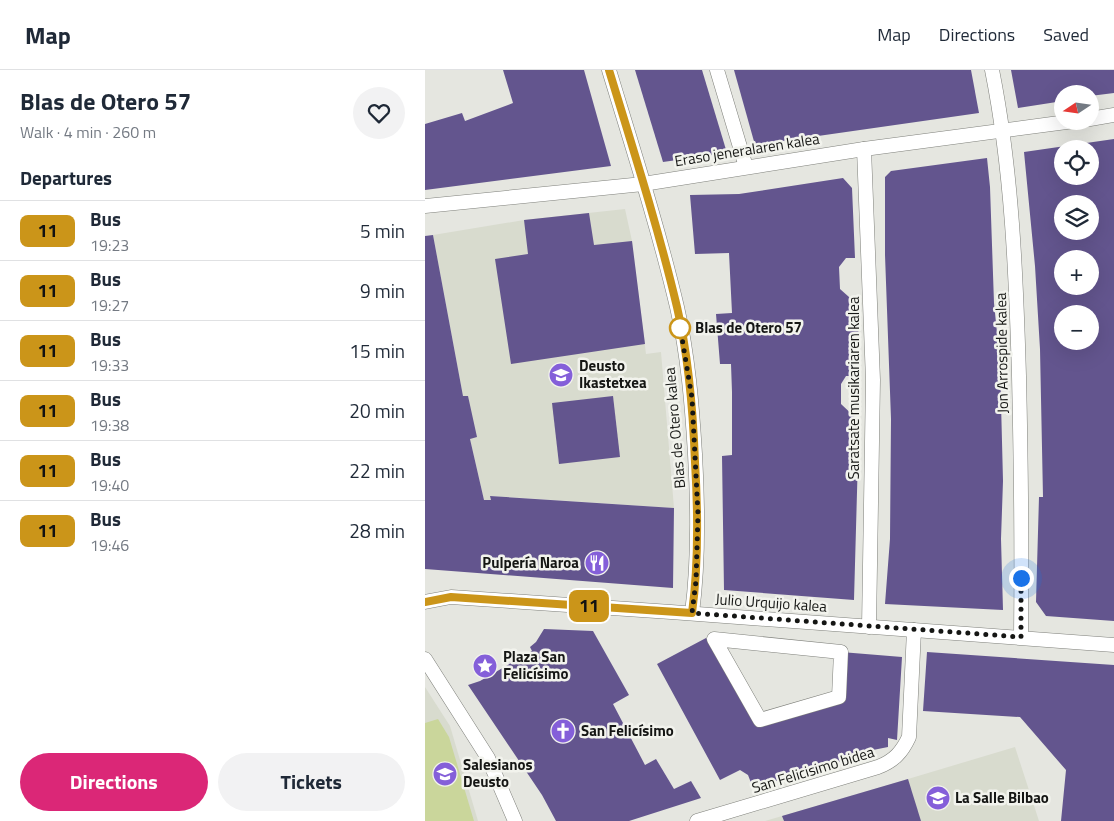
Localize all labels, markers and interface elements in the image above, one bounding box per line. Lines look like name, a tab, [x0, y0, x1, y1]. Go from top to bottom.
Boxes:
text: Map	[25, 17, 71, 53]
text: Map	[877, 21, 911, 48]
text: Directions	[939, 21, 1015, 48]
text: Saved	[1043, 21, 1089, 48]
text: Blas de Otero 57	[20, 83, 191, 119]
north arrow	[1054, 85, 1099, 130]
map controls	[1054, 85, 1099, 350]
button: heart	[353, 87, 405, 139]
text: Walk · 4 min · 260 m	[20, 120, 156, 144]
street label: Eraso jeneralaren kalea	[673, 127, 822, 172]
button: locate	[1054, 140, 1099, 185]
text: Departures	[20, 163, 112, 192]
button: layers	[1054, 195, 1099, 240]
text: Bus	[90, 204, 121, 233]
text: 5 min	[360, 216, 405, 245]
text: 11	[37, 217, 58, 244]
text: 19:23	[90, 233, 129, 257]
button: +	[1054, 250, 1099, 295]
text: Bus	[90, 264, 121, 293]
text: 9 min	[360, 276, 405, 305]
text: 11	[37, 277, 58, 304]
street label: Jon Arrospide kalea	[989, 292, 1014, 414]
text: 19:27	[90, 293, 129, 317]
street label: Saratsate musikariaren kalea	[842, 296, 865, 479]
button: −	[1054, 305, 1099, 350]
place label: Blas de Otero 57	[695, 316, 802, 339]
marker: Blas de Otero 57	[669, 317, 691, 339]
text: Bus	[90, 324, 121, 353]
text: 15 min	[349, 336, 405, 365]
text: 11	[37, 337, 58, 364]
text: 19:33	[90, 353, 129, 377]
place label: Deusto Ikastetxea	[579, 354, 647, 394]
school or university icon: Deusto Ikastetxea	[548, 362, 574, 388]
street label: Blas de Otero kalea	[658, 366, 691, 490]
text: Bus	[90, 384, 121, 413]
text: 20 min	[349, 396, 405, 425]
text: 11	[37, 397, 58, 424]
text: 19:38	[90, 413, 129, 437]
text: Bus	[90, 444, 121, 473]
text: 22 min	[349, 456, 405, 485]
text: 11	[37, 457, 58, 484]
text: 19:40	[90, 473, 129, 497]
text: Bus	[90, 504, 121, 533]
text: 28 min	[349, 516, 405, 545]
text: 11	[37, 517, 58, 544]
text: 19:46	[90, 533, 129, 557]
restaurant icon: Pulpería Naroa	[584, 550, 610, 576]
place label: Pulpería Naroa	[482, 551, 579, 574]
your location	[1009, 566, 1034, 591]
street label: Julio Urquijo kalea	[714, 587, 828, 618]
line badge: 11	[567, 590, 611, 622]
text: 11	[579, 592, 599, 619]
place label: Plaza San Felicísimo	[503, 645, 568, 685]
place icon: Plaza San Felicísimo	[472, 653, 498, 679]
church icon: San Felicísimo	[550, 718, 576, 744]
place label: San Felicísimo	[581, 719, 674, 742]
street label: San Felicisimo bidea	[749, 740, 877, 799]
button: Directions	[20, 753, 208, 811]
button: Tickets	[218, 753, 405, 811]
place label: Salesianos Deusto	[463, 753, 533, 793]
school or university icon: Salesianos Deusto	[432, 761, 458, 787]
school or university icon: La Salle Bilbao	[925, 785, 951, 811]
place label: La Salle Bilbao	[955, 786, 1049, 809]

